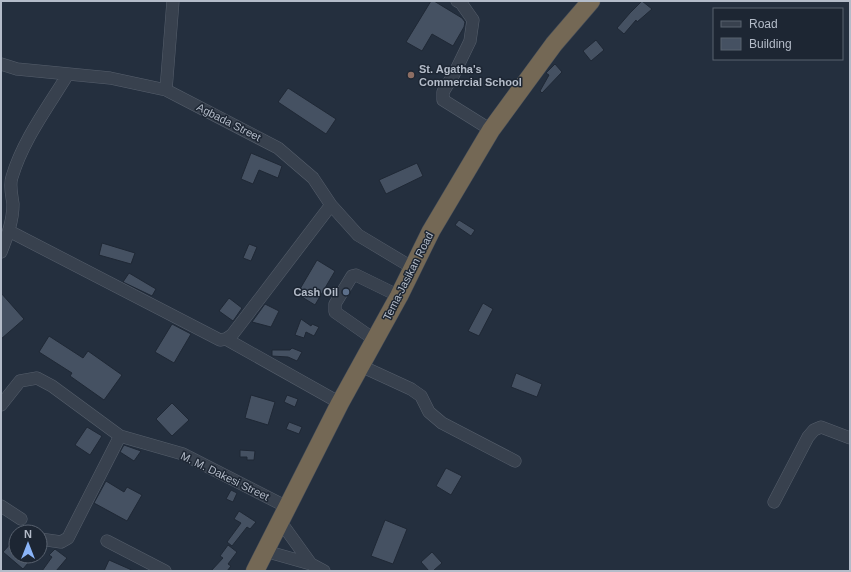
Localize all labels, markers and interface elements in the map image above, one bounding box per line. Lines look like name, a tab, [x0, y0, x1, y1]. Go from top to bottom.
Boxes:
legend	[713, 8, 843, 60]
text: Road	[749, 17, 778, 31]
text: Building	[749, 37, 792, 51]
place label: St. Agatha's Commercial School	[419, 63, 522, 88]
marker: St. Agatha's Commercial School	[406, 70, 416, 80]
street label: Agbada Street	[195, 101, 263, 143]
street label: Tema-Jasikan Road	[381, 230, 435, 322]
place label: Cash Oil	[293, 286, 338, 298]
marker: Cash Oil	[341, 287, 351, 297]
street label: M. M. Dakesi Street	[179, 449, 271, 503]
north arrow	[8, 524, 48, 564]
text: N	[24, 528, 32, 540]

